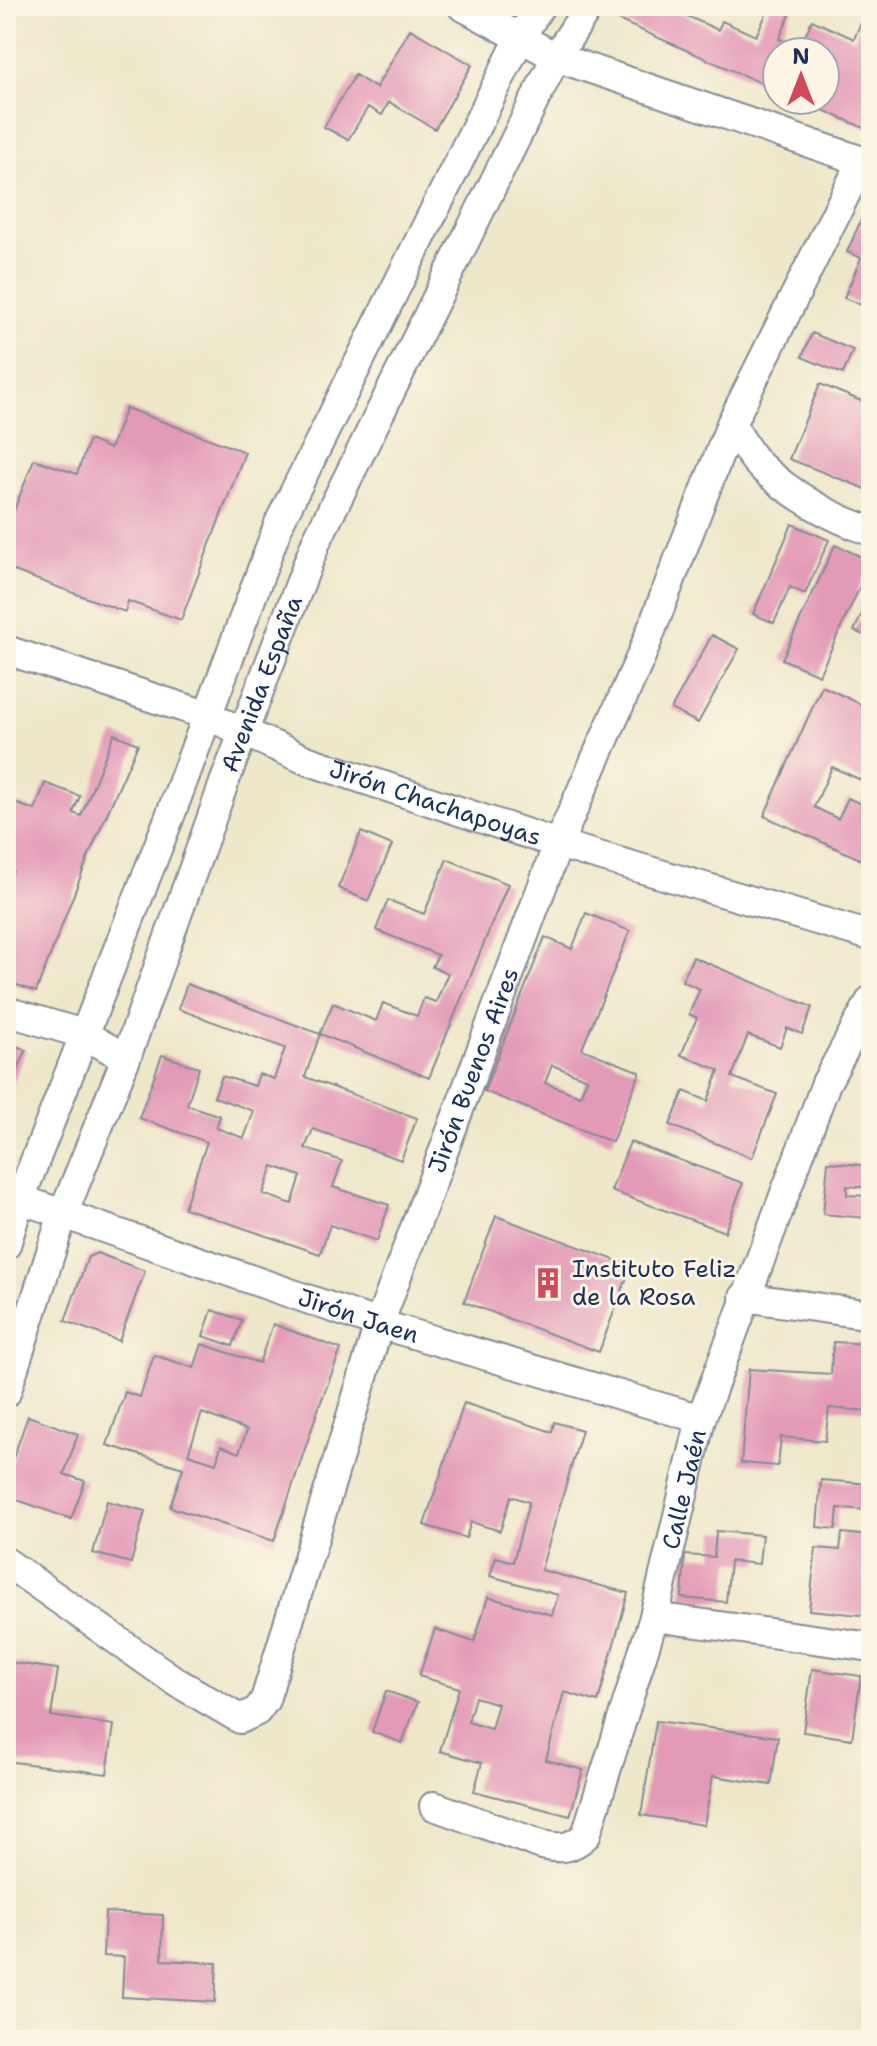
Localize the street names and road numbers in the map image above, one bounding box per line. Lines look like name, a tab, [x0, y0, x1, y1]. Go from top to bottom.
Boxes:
street label: Avenida España	[214, 591, 310, 777]
street label: Jirón Chachapoyas	[325, 753, 545, 853]
street label: Jirón Buenos Aires	[421, 963, 526, 1178]
street label: Jirón Jaen	[294, 1281, 422, 1351]
street label: Calle Jaén	[655, 1426, 714, 1553]

